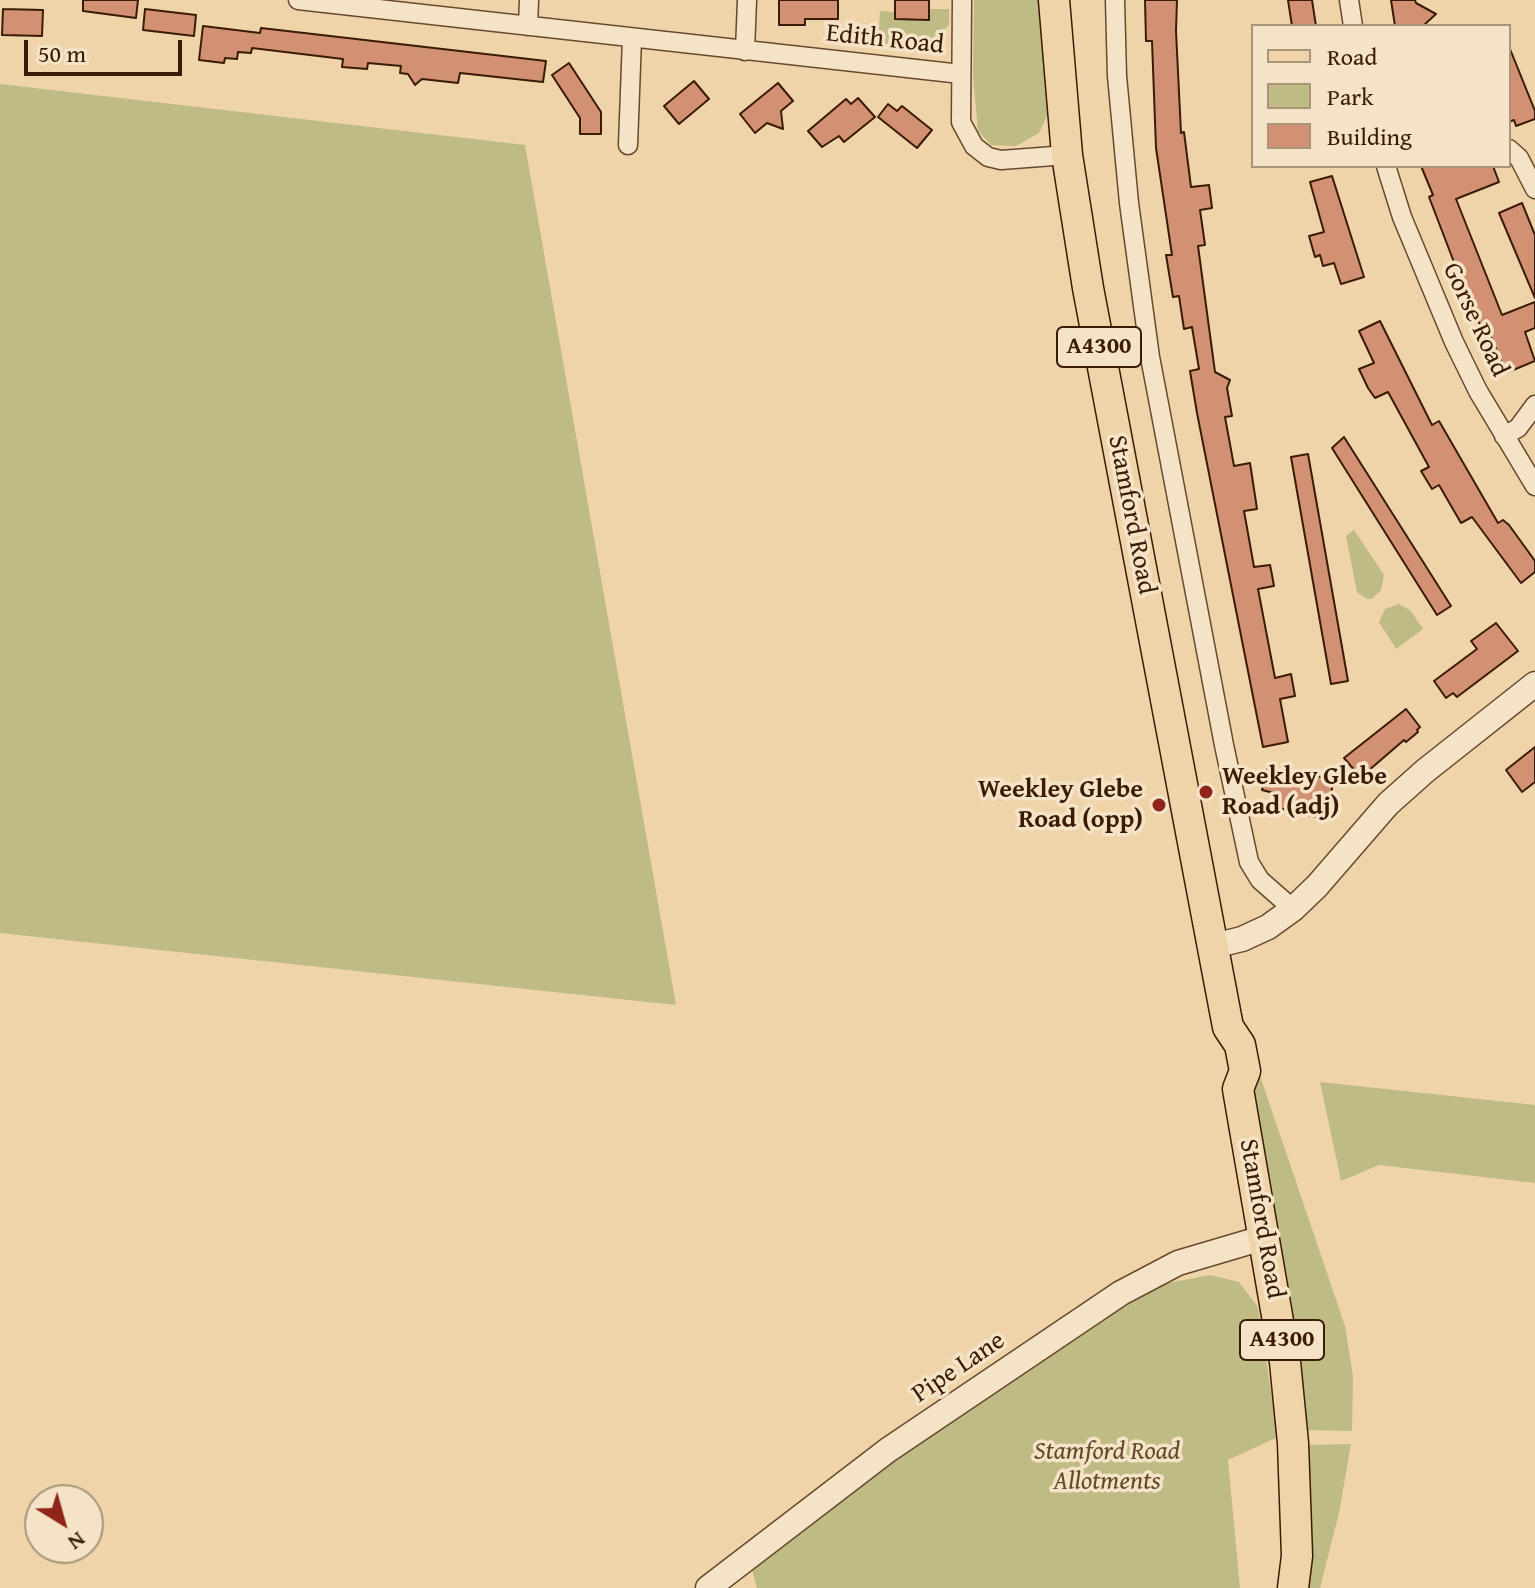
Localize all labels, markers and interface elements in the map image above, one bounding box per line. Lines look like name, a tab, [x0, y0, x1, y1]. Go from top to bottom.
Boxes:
street label: Edith Road	[825, 18, 945, 62]
scale bar	[28, 24, 186, 74]
legend	[1251, 24, 1511, 168]
text: 50 m	[38, 36, 86, 71]
text: Road	[1327, 39, 1377, 74]
text: Park	[1327, 79, 1373, 114]
text: Building	[1327, 119, 1412, 154]
street label: Gorse Road	[1435, 258, 1515, 382]
road number: A4300	[1057, 327, 1141, 367]
street label: Stamford Road	[1100, 433, 1162, 597]
place label: Weekley Glebe Road (adj)	[1222, 761, 1387, 822]
place label: Weekley Glebe Road (opp)	[978, 774, 1143, 836]
marker: Weekley Glebe Road (adj)	[1197, 783, 1215, 801]
marker: Weekley Glebe Road (opp)	[1150, 796, 1168, 814]
street label: Stamford Road	[1232, 1137, 1290, 1301]
road number: A4300	[1240, 1320, 1324, 1360]
street label: Pipe Lane	[907, 1326, 1011, 1410]
park label: Stamford Road Allotments	[1034, 1436, 1180, 1498]
north arrow	[24, 1484, 104, 1564]
text: N	[62, 1524, 93, 1559]

